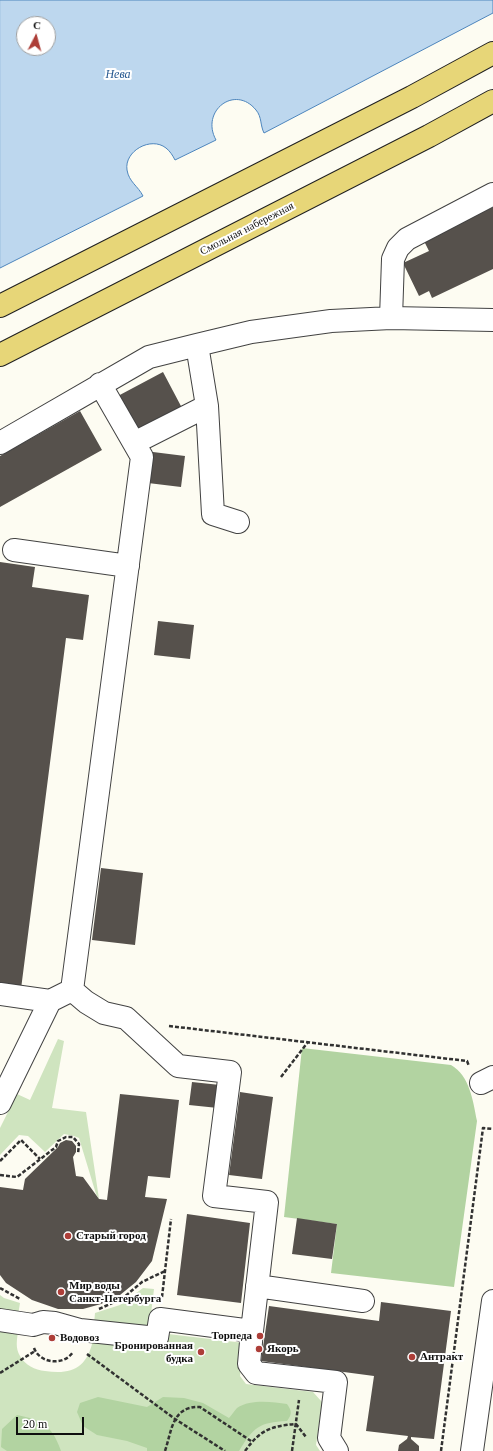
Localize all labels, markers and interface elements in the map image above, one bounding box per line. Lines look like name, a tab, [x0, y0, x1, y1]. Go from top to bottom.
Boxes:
north arrow	[16, 16, 56, 56]
text: С	[33, 19, 42, 31]
water label: Нева	[105, 68, 131, 82]
street label: Смольная набережная	[198, 200, 296, 258]
place label: Старый город	[76, 1229, 146, 1243]
marker: Старый город	[63, 1231, 73, 1241]
place label: Мир воды Санкт-Петербурга	[69, 1279, 161, 1305]
marker: Мир воды Санкт-Петербурга	[56, 1287, 66, 1297]
place label: Торпеда	[211, 1329, 252, 1343]
place label: Водовоз	[60, 1331, 99, 1345]
marker: Торпеда	[255, 1331, 265, 1341]
marker: Водовоз	[47, 1333, 57, 1343]
place label: Бронированная будка	[115, 1339, 193, 1365]
place label: Якорь	[267, 1342, 299, 1356]
marker: Якорь	[254, 1344, 264, 1354]
marker: Бронированная будка	[196, 1347, 206, 1357]
place label: Антракт	[420, 1350, 463, 1364]
marker: Антракт	[407, 1352, 417, 1362]
scale bar	[18, 1409, 86, 1435]
text: 20 m	[23, 1417, 47, 1431]

